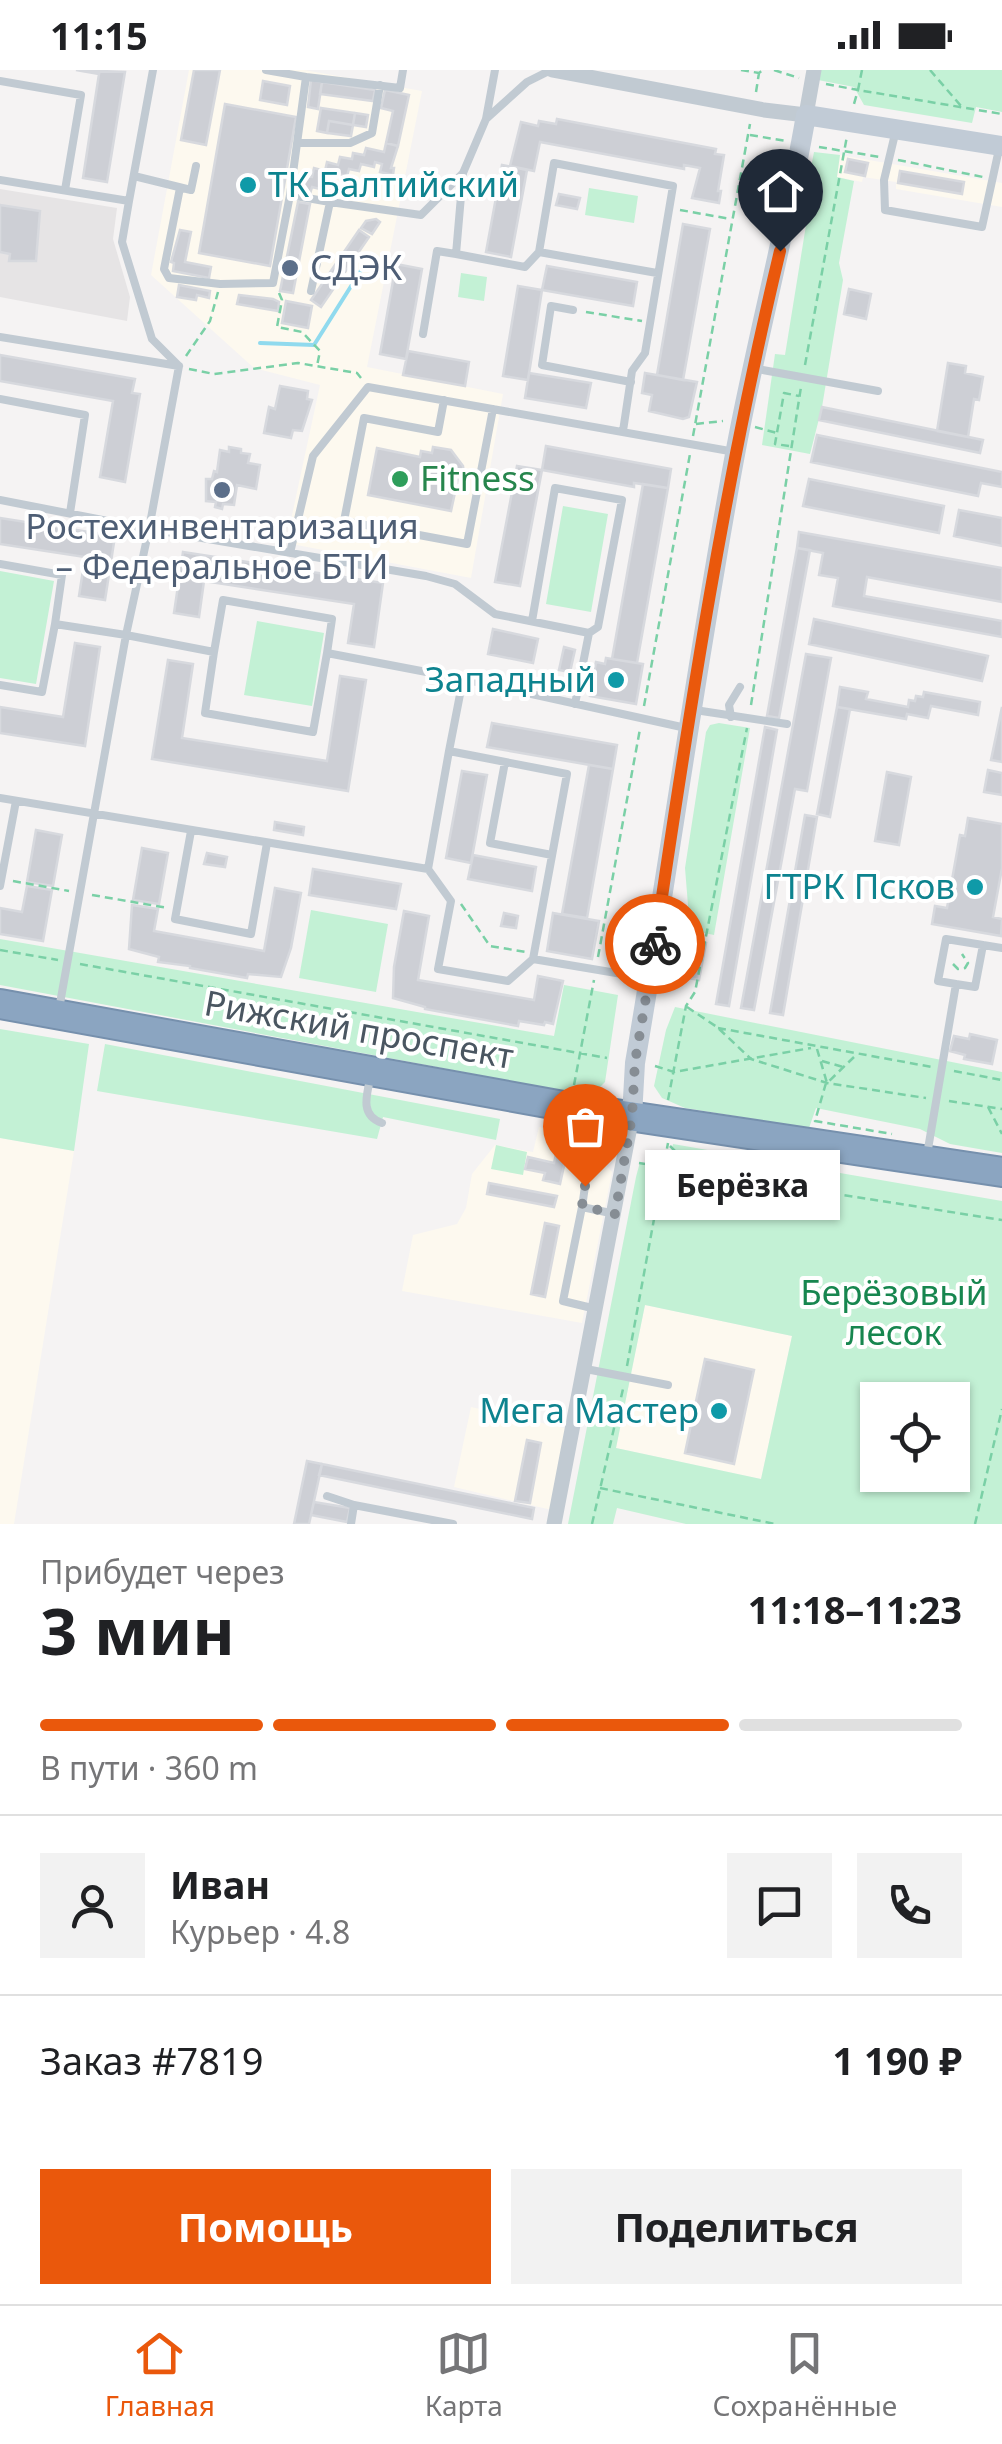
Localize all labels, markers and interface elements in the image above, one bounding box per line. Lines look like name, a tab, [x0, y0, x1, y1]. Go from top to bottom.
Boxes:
text: 11:15	[50, 9, 148, 61]
pin	[738, 149, 823, 252]
place label: ТК Балтийский	[268, 160, 519, 207]
icon: home	[753, 164, 808, 219]
marker: ТК Балтийский	[237, 174, 259, 196]
place label: СДЭК	[310, 243, 403, 290]
marker: СДЭК	[279, 257, 301, 279]
place label: Fitness	[420, 454, 535, 501]
marker: Fitness	[389, 468, 411, 490]
marker: Ростехинвентаризация – Федеральное БТИ	[211, 479, 233, 501]
place label: Ростехинвентаризация – Федеральное БТИ	[25, 502, 419, 589]
place label: Западный	[425, 655, 596, 702]
marker: Западный	[605, 669, 627, 691]
place label: ГТРК Псков	[764, 862, 955, 909]
marker: ГТРК Псков	[964, 876, 986, 898]
courier	[605, 894, 705, 994]
icon: bike	[628, 917, 683, 972]
street label: Рижский проспект	[201, 978, 518, 1079]
pin	[543, 1084, 628, 1187]
icon: bag	[558, 1099, 613, 1154]
callout: Берёзка	[645, 1151, 840, 1221]
text: Берёзка	[676, 1163, 809, 1206]
park label: Берёзовый лесок	[800, 1268, 988, 1355]
map controls	[860, 1382, 970, 1492]
button: locate	[860, 1382, 970, 1492]
place label: Мега Мастер	[479, 1386, 699, 1433]
marker: Мега Мастер	[708, 1400, 730, 1422]
text: Прибудет через	[40, 1550, 285, 1593]
text: 11:18–11:23	[748, 1583, 962, 1635]
text: 3 мин	[40, 1586, 235, 1674]
text: В пути · 360 m	[40, 1746, 258, 1789]
button: person	[40, 1853, 145, 1958]
button: chat	[727, 1853, 832, 1958]
button: phone	[857, 1853, 962, 1958]
text: Иван	[170, 1858, 270, 1910]
text: Курьер · 4.8	[170, 1910, 350, 1953]
text: Заказ #7819	[40, 2034, 264, 2086]
text: 1 190 ₽	[832, 2034, 962, 2086]
button: Помощь	[40, 2169, 491, 2284]
button: Поделиться	[511, 2169, 962, 2284]
tab: Главная	[105, 2326, 215, 2424]
tab: Карта	[425, 2326, 503, 2424]
tab: Сохранённые	[713, 2326, 897, 2424]

